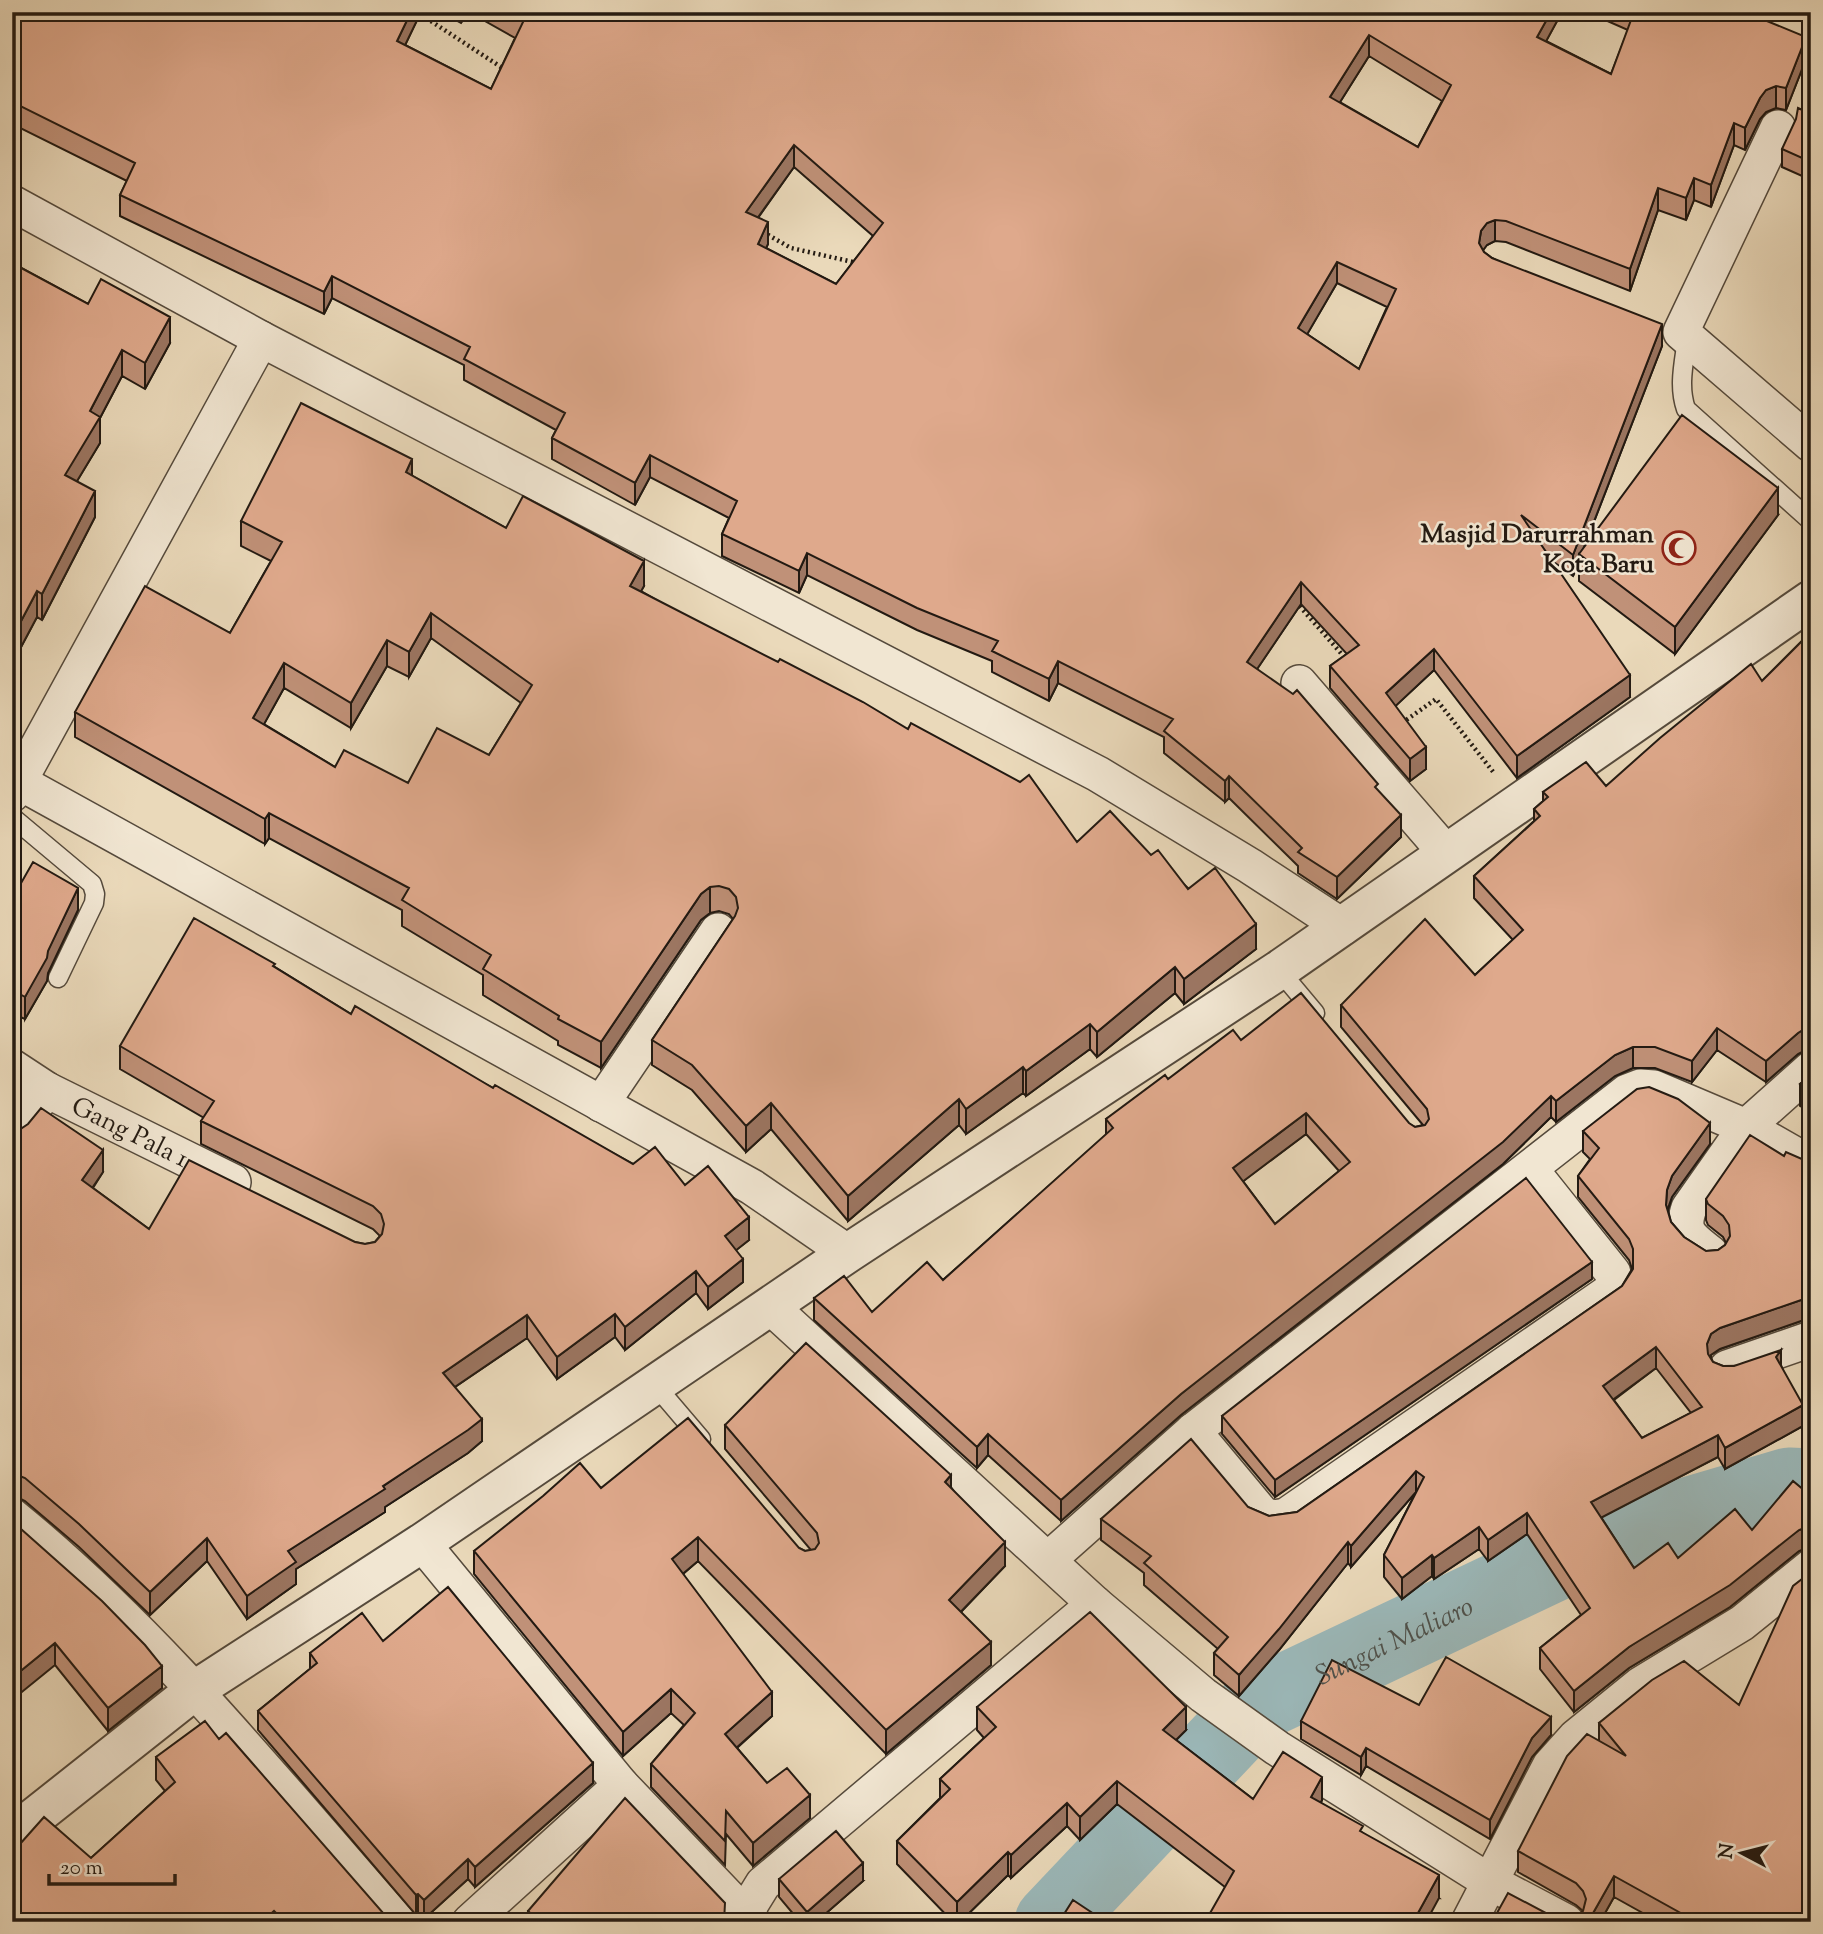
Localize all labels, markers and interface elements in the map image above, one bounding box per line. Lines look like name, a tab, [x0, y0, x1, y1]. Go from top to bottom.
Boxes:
place label: Masjid Darurrahman Kota Baru	[1421, 517, 1655, 584]
mosque icon: Masjid Darurrahman Kota Baru	[1660, 529, 1698, 567]
street label: Gang Pala 1	[64, 1089, 194, 1178]
water label: Sungai Maliaro	[1309, 1588, 1481, 1697]
north arrow	[1708, 1818, 1778, 1888]
text: N	[1713, 1842, 1742, 1860]
scale bar	[49, 1843, 175, 1887]
text: 20 m	[60, 1854, 103, 1884]

